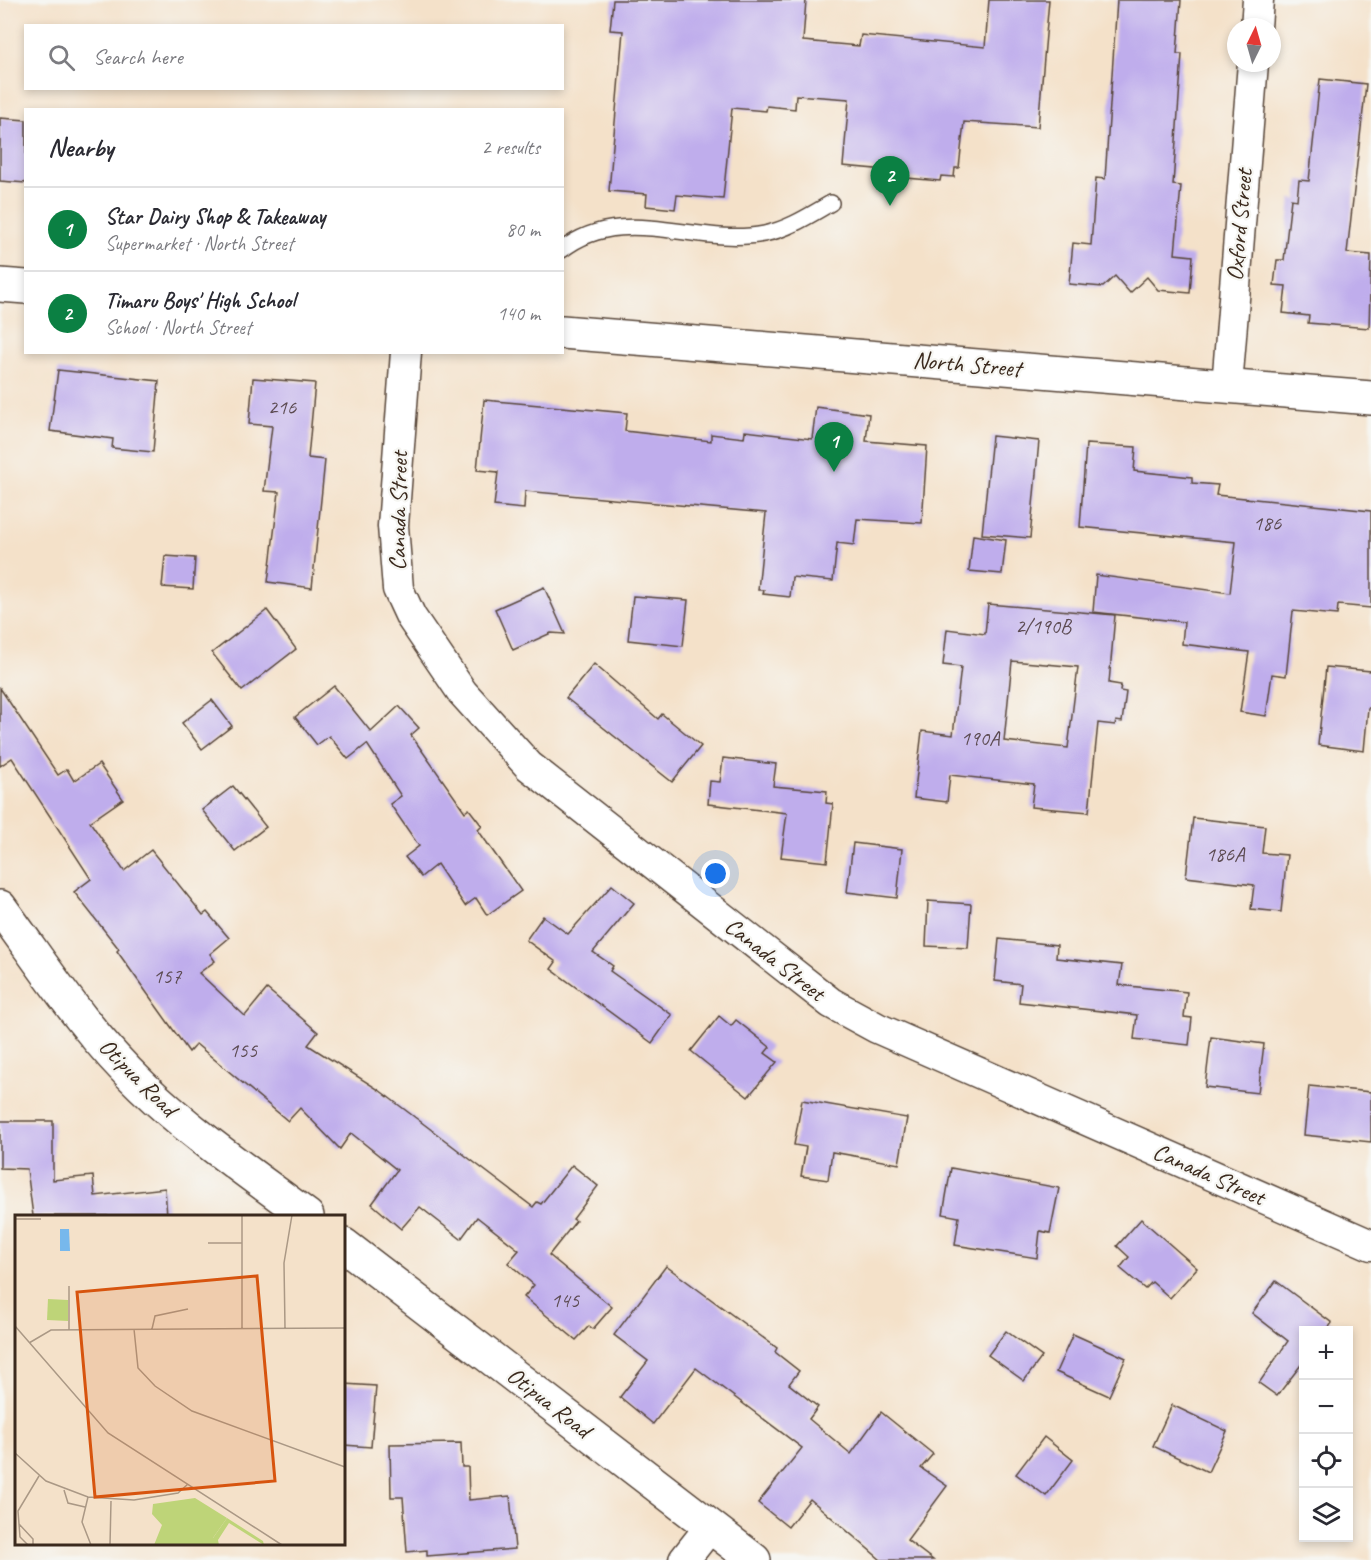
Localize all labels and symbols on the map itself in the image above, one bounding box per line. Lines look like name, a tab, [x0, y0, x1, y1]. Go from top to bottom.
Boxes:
north arrow	[1227, 18, 1281, 72]
pin: 2	[870, 156, 910, 206]
street label: Oxford Street	[1219, 166, 1259, 282]
street label: North Street	[912, 344, 1025, 384]
house number: 216	[268, 394, 297, 420]
pin: 1	[814, 422, 854, 472]
street label: Canada Street	[382, 449, 414, 571]
house number: 186	[1253, 510, 1282, 536]
house number: 2/190B	[1015, 613, 1073, 639]
house number: 190A	[961, 725, 1001, 751]
house number: 186A	[1206, 841, 1246, 867]
your location	[701, 859, 730, 888]
street label: Canada Street	[719, 911, 833, 1009]
house number: 157	[153, 963, 183, 989]
street label: Otipua Road	[92, 1031, 186, 1125]
house number: 155	[229, 1037, 259, 1063]
street label: Canada Street	[1148, 1136, 1271, 1213]
inset map	[15, 1215, 345, 1545]
house number: 145	[551, 1287, 581, 1313]
street label: Otipua Road	[501, 1360, 600, 1446]

